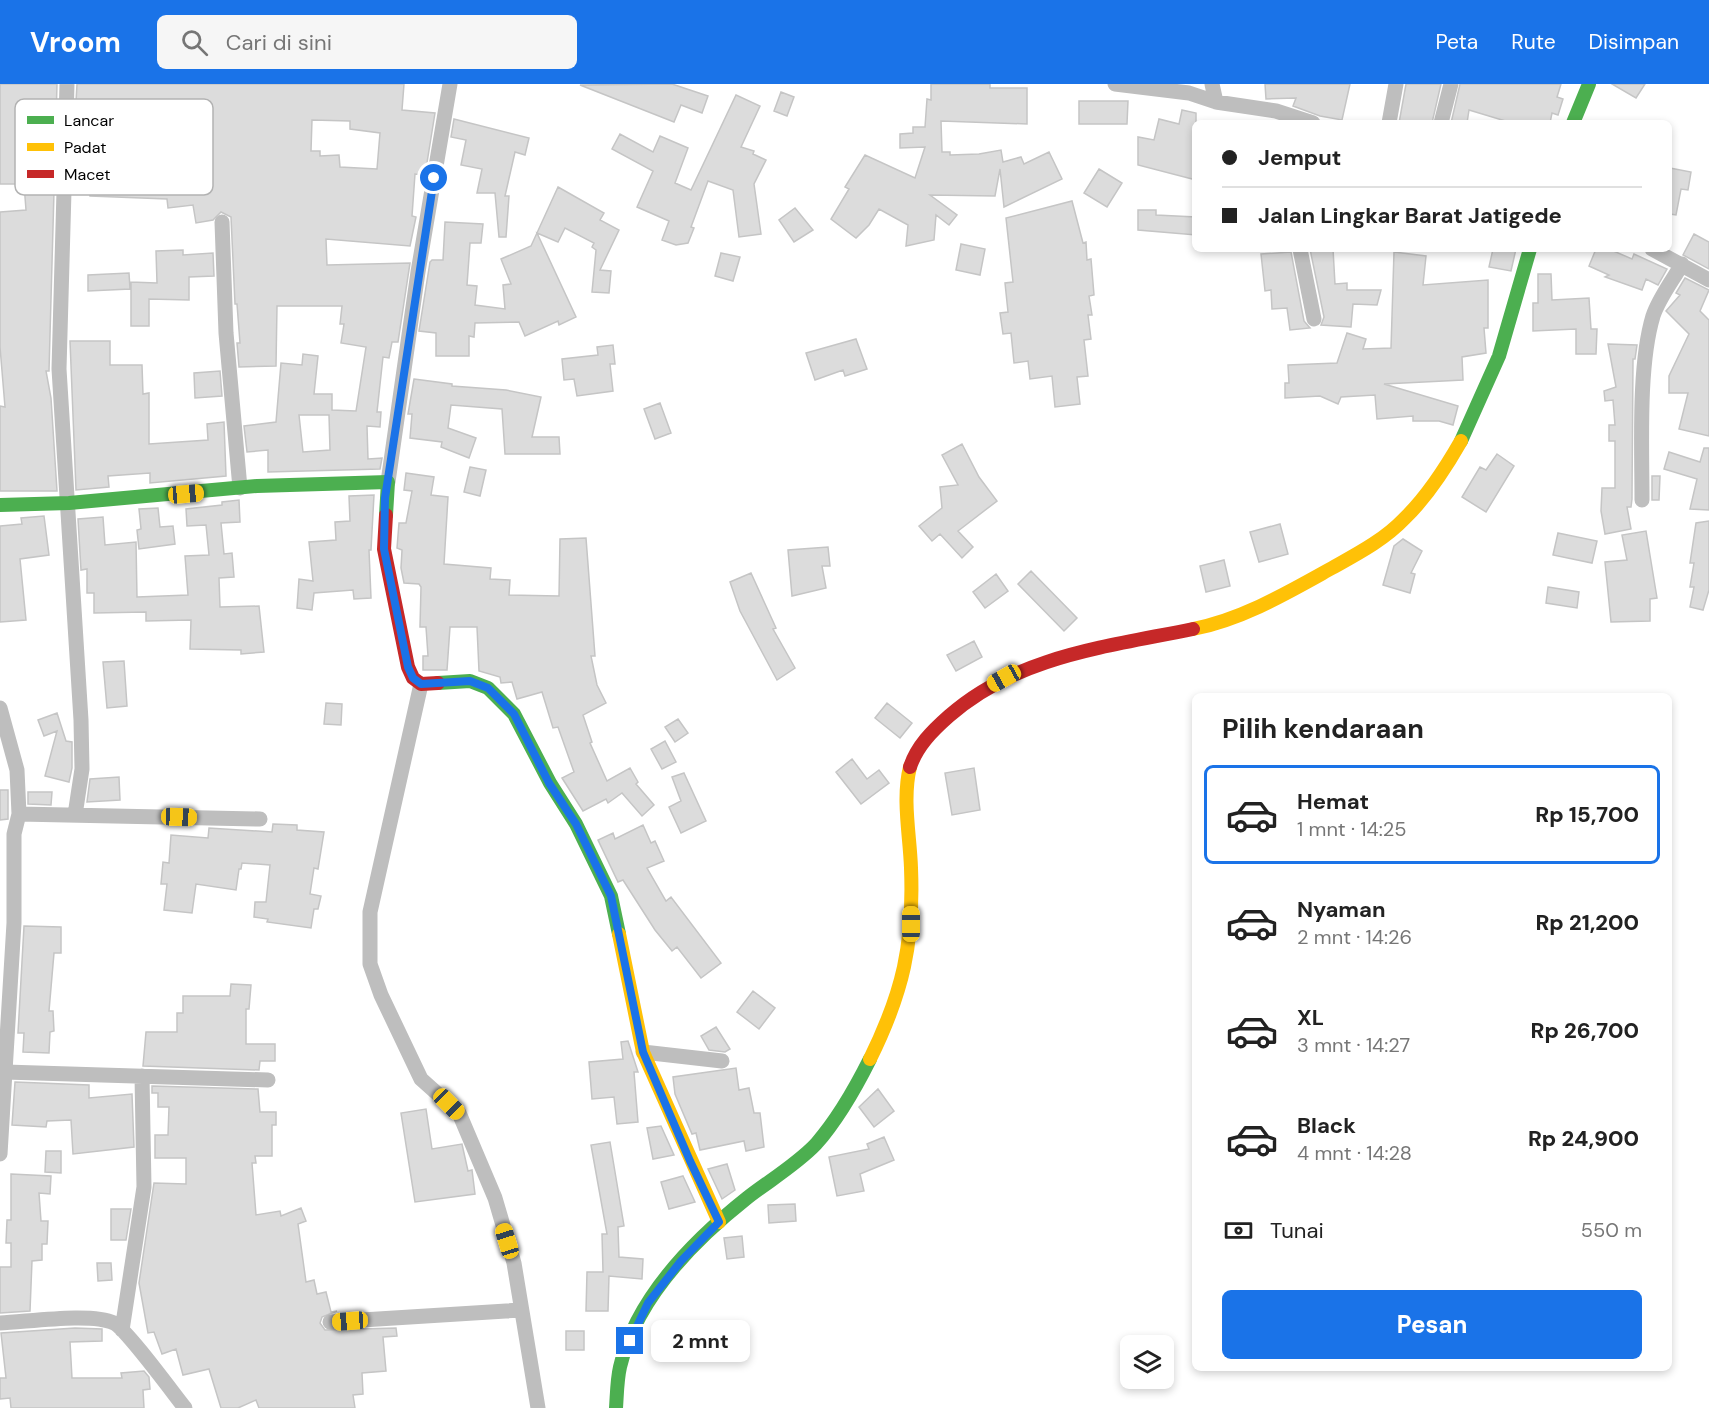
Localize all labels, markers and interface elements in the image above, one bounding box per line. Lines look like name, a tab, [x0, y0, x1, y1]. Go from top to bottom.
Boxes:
search box	[157, 15, 577, 69]
text: Vroom	[30, 24, 121, 61]
icon: search	[178, 26, 211, 59]
text: Cari di sini	[226, 28, 332, 57]
text: Peta	[1435, 28, 1478, 56]
text: Rute	[1511, 28, 1556, 56]
text: Disimpan	[1589, 28, 1679, 56]
legend	[15, 99, 213, 195]
text: Lancar	[64, 110, 114, 131]
text: Padat	[64, 137, 106, 158]
text: Jemput	[1258, 143, 1341, 172]
text: Macet	[64, 164, 110, 185]
route start	[420, 164, 447, 191]
text: Jalan Lingkar Barat Jatigede	[1258, 201, 1562, 230]
car	[167, 483, 205, 505]
car	[984, 661, 1024, 695]
text: Pilih kendaraan	[1222, 711, 1424, 746]
text: Hemat	[1297, 787, 1369, 816]
icon: car	[1225, 788, 1279, 842]
text: Rp 15,700	[1535, 800, 1639, 829]
car	[161, 807, 197, 827]
text: 1 mnt · 14:25	[1297, 816, 1406, 842]
text: Nyaman	[1297, 895, 1386, 924]
icon: car	[1225, 896, 1279, 950]
car	[902, 906, 920, 942]
text: Rp 21,200	[1535, 908, 1639, 937]
text: 2 mnt · 14:26	[1297, 924, 1412, 950]
text: XL	[1297, 1003, 1324, 1032]
icon: car	[1225, 1004, 1279, 1058]
text: Rp 26,700	[1530, 1016, 1639, 1045]
text: 3 mnt · 14:27	[1297, 1032, 1410, 1058]
car	[430, 1085, 468, 1123]
text: Black	[1297, 1111, 1356, 1140]
icon: car	[1225, 1112, 1279, 1166]
text: Rp 24,900	[1528, 1124, 1639, 1153]
text: 4 mnt · 14:28	[1297, 1140, 1412, 1166]
icon: cash	[1222, 1214, 1255, 1247]
text: Tunai	[1270, 1216, 1324, 1245]
text: 550 m	[1581, 1217, 1642, 1243]
car	[493, 1221, 521, 1261]
button: Pesan	[1222, 1290, 1642, 1359]
car	[331, 1311, 369, 1331]
callout: 2 mnt	[651, 1320, 750, 1362]
route end	[616, 1327, 643, 1354]
text: 2 mnt	[672, 1328, 729, 1354]
map controls	[1120, 1335, 1174, 1389]
button: layers	[1120, 1335, 1174, 1389]

